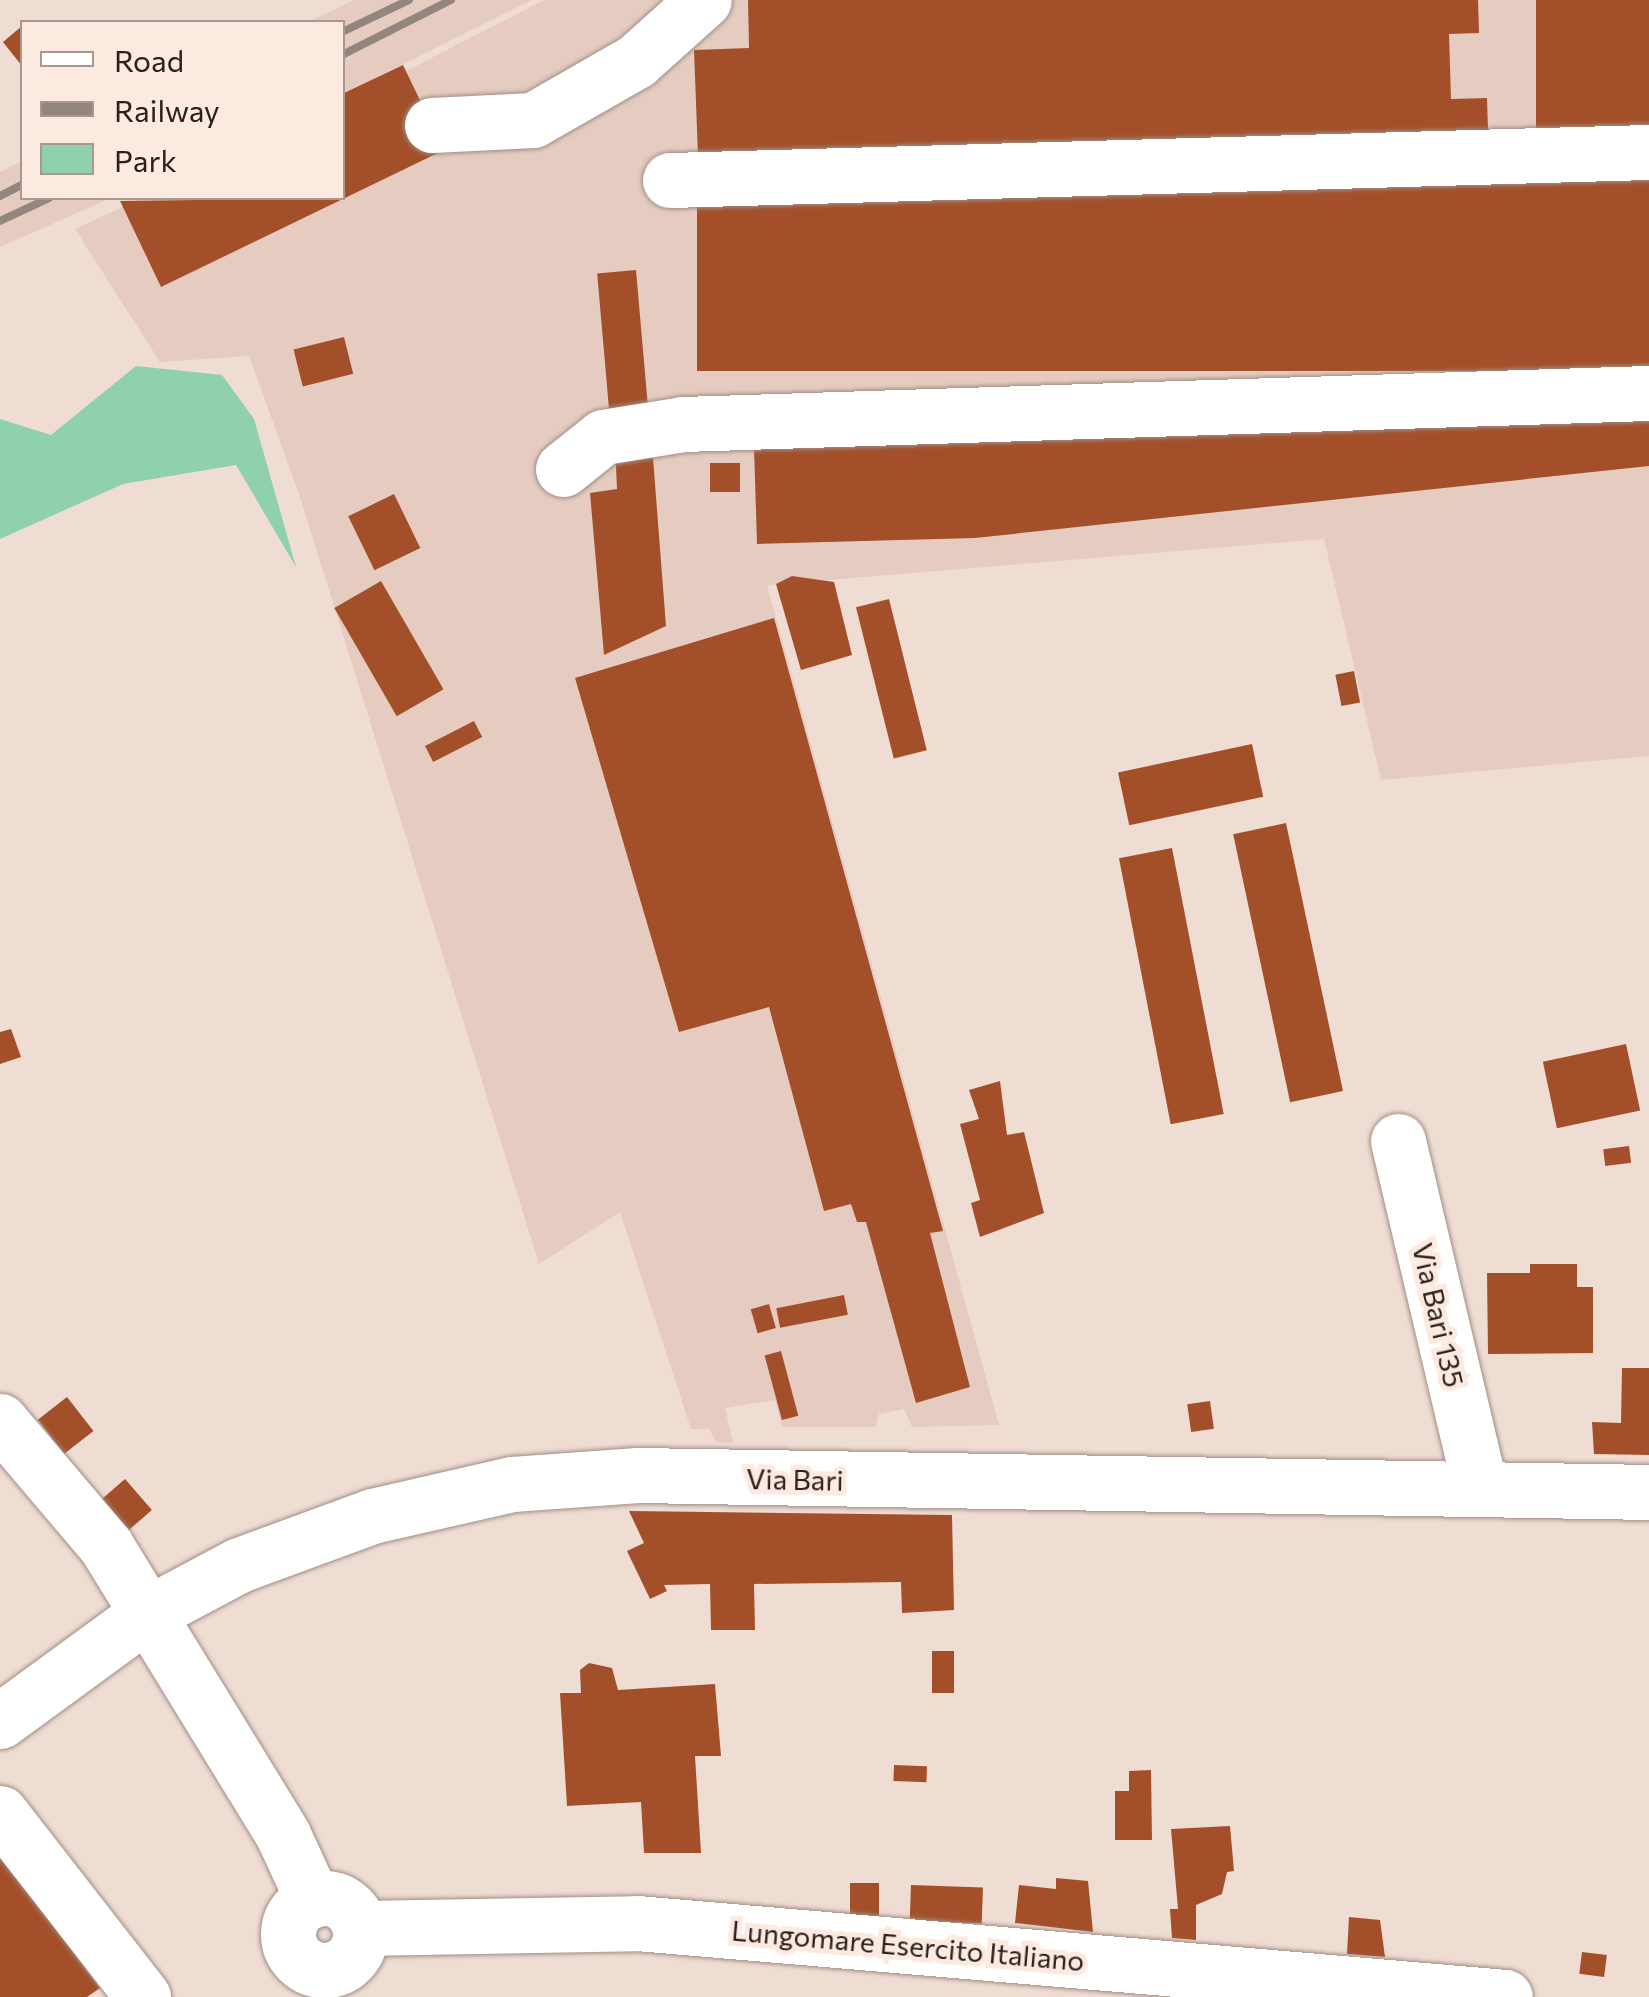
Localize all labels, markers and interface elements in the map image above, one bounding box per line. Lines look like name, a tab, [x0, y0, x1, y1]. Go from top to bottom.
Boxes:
legend	[20, 20, 345, 200]
text: Road	[114, 41, 184, 78]
text: Railway	[114, 91, 220, 128]
text: Park	[114, 141, 177, 178]
street label: Via Bari 135	[1406, 1240, 1472, 1390]
street label: Via Bari	[746, 1461, 844, 1497]
street label: Lungomare Esercito Italiano	[730, 1913, 1086, 1977]

